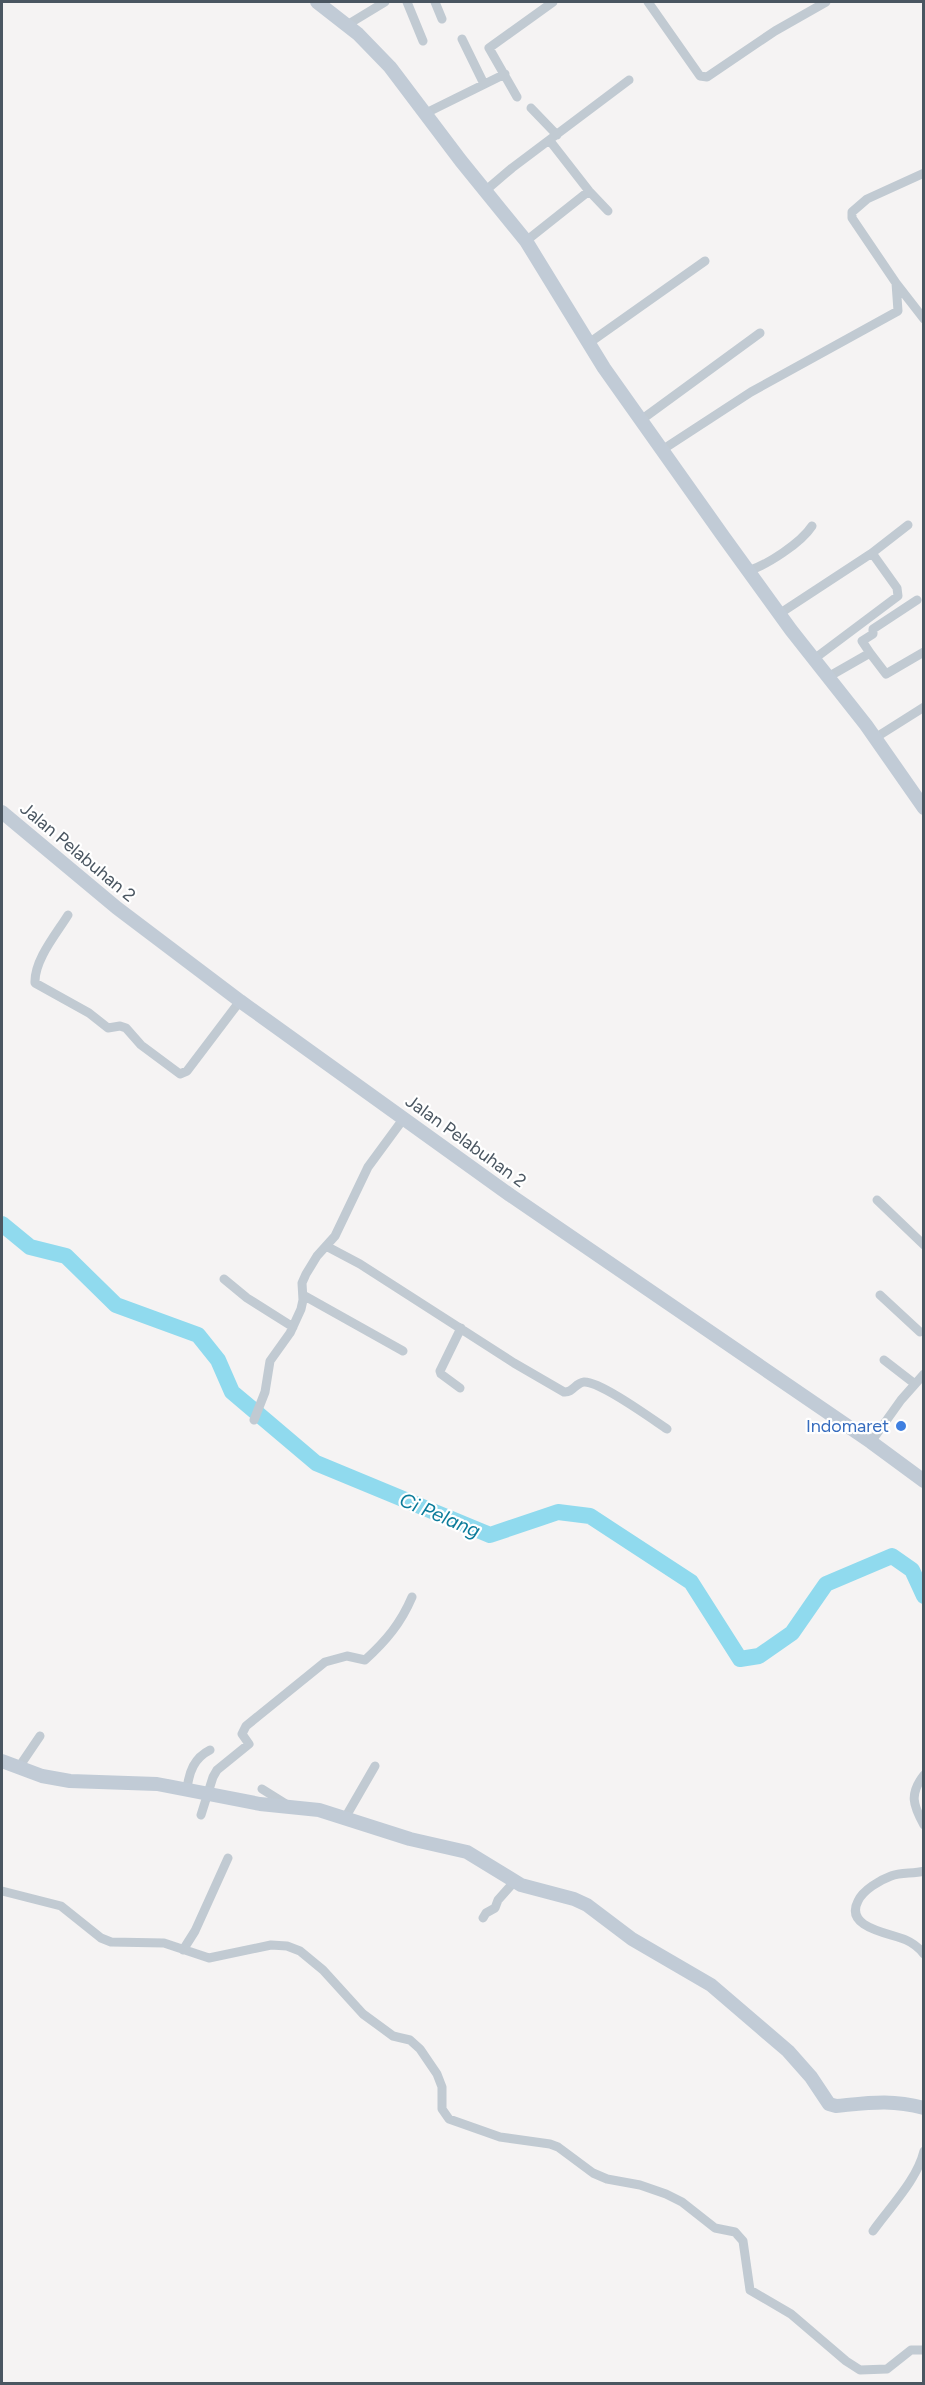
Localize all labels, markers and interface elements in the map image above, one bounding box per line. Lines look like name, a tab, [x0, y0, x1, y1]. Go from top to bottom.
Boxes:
street label: Jalan Pelabuhan 2	[16, 797, 140, 907]
street label: Jalan Pelabuhan 2	[401, 1090, 531, 1192]
place label: Indomaret	[806, 1415, 889, 1437]
marker: Indomaret	[894, 1419, 908, 1433]
water label: Ci Pelang	[396, 1487, 484, 1543]

